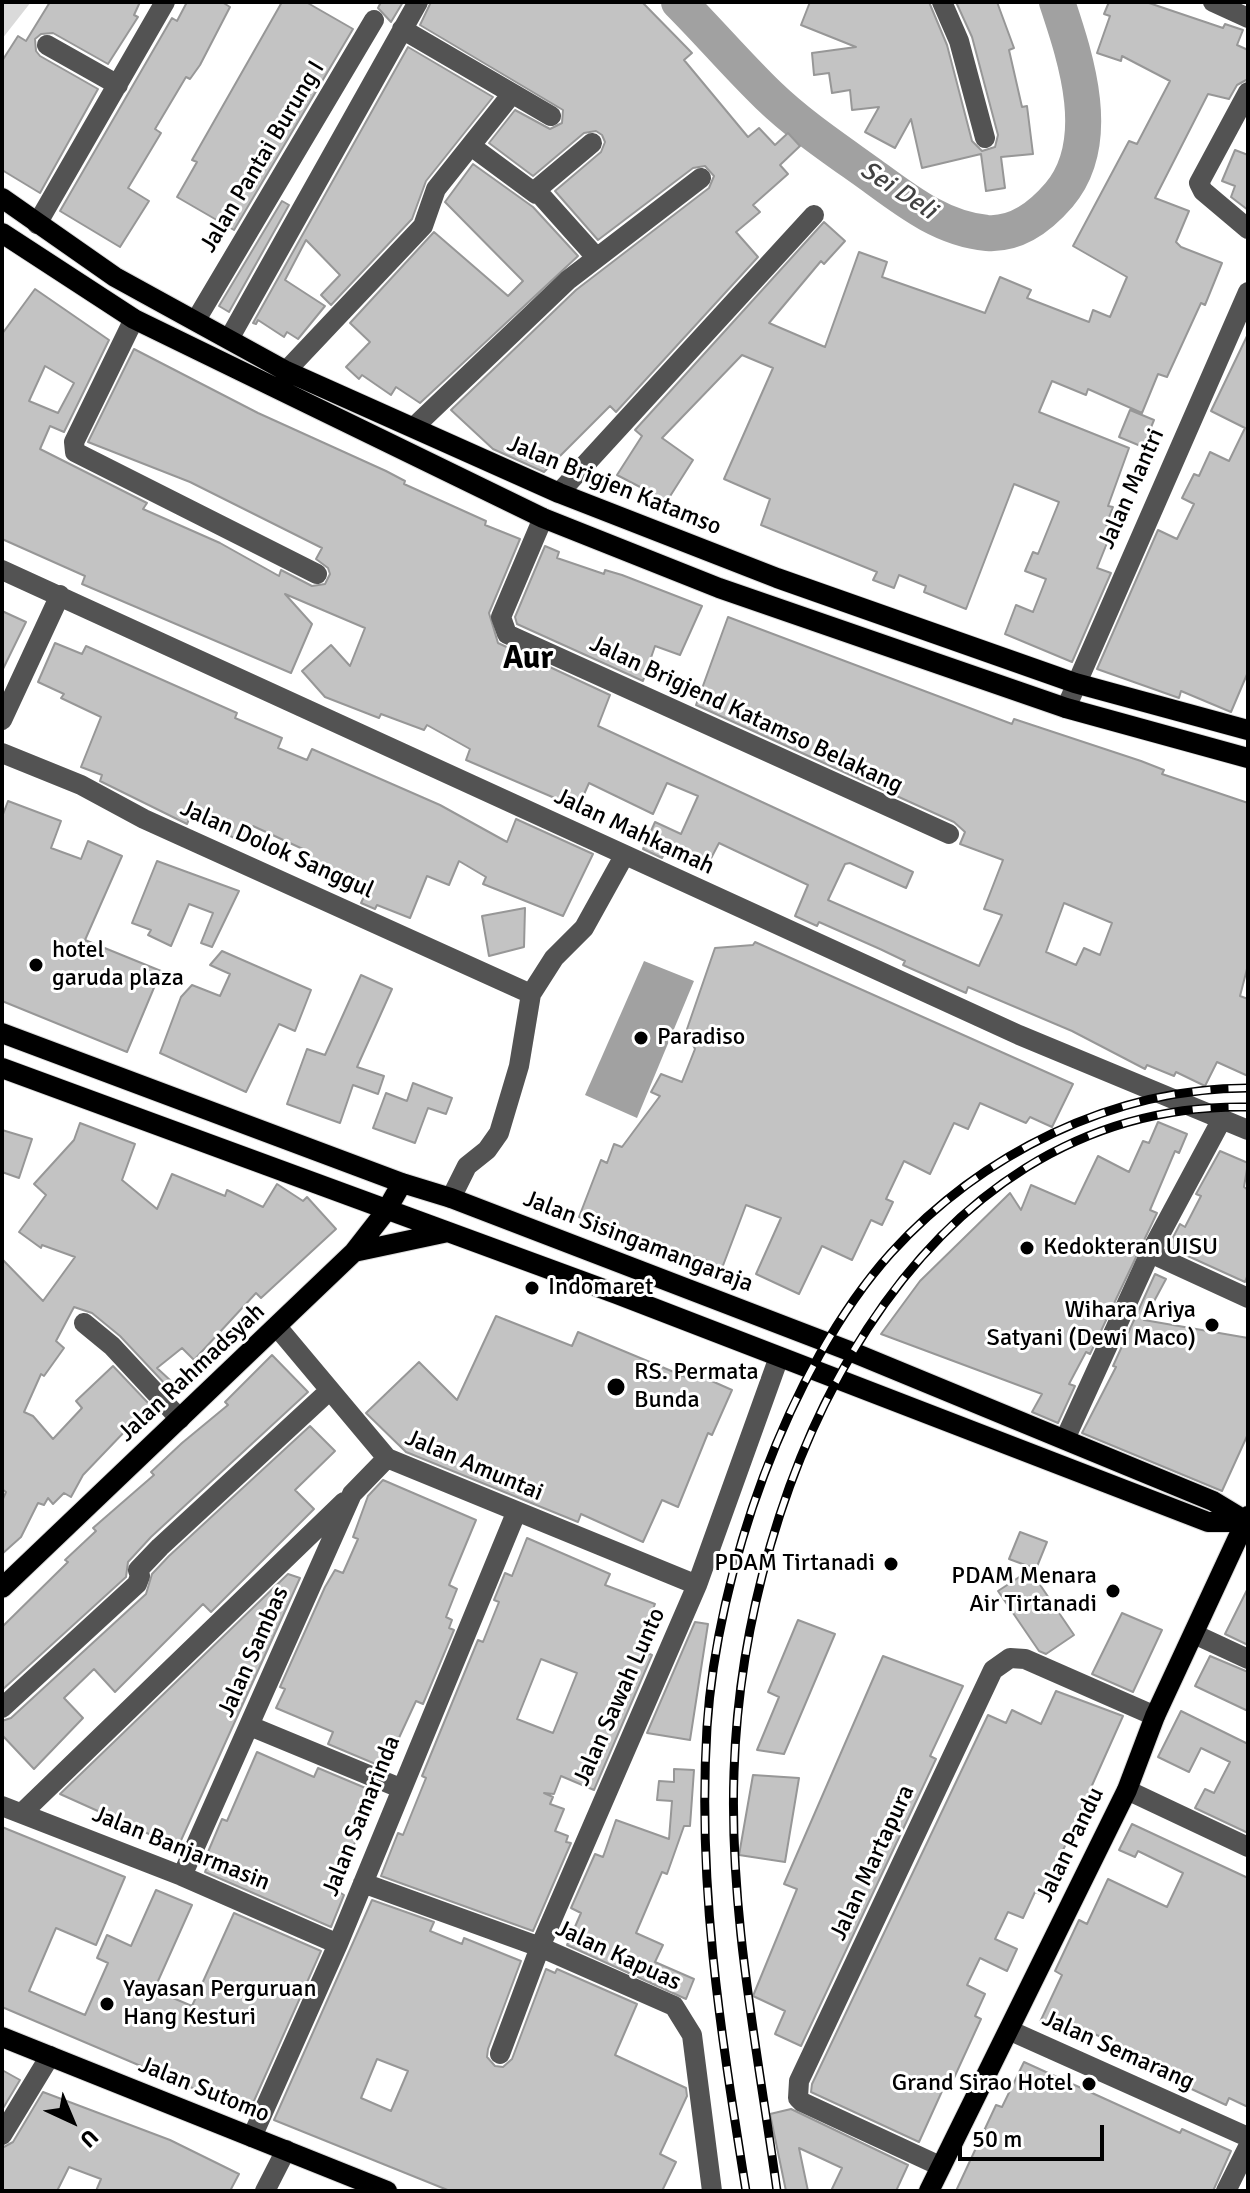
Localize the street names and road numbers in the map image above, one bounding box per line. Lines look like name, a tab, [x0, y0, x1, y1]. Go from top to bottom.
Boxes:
street label: Jalan Pantai Burung I	[194, 56, 332, 258]
street label: Jalan Mantri	[1093, 424, 1171, 554]
street label: Jalan Brigjen Katamso	[503, 430, 725, 542]
street label: Jalan Brigjend Katamso Belakang	[585, 630, 907, 800]
street label: Jalan Mahkamah	[549, 782, 719, 882]
street label: Jalan Dolok Sanggul	[176, 794, 378, 906]
street label: Jalan Sisingamangaraja	[519, 1185, 757, 1299]
street label: Jalan Rahmadsyah	[113, 1298, 271, 1448]
street label: Jalan Amuntai	[401, 1424, 547, 1508]
street label: Jalan Sambas	[212, 1582, 296, 1722]
street label: Jalan Sawah Lunto	[568, 1604, 672, 1790]
street label: Jalan Samarinda	[317, 1732, 407, 1900]
street label: Jalan Martapura	[824, 1781, 922, 1945]
street label: Jalan Pandu	[1031, 1783, 1111, 1907]
street label: Jalan Banjarmasin	[88, 1800, 274, 1898]
street label: Jalan Kapuas	[551, 1914, 685, 1998]
street label: Jalan Semarang	[1038, 2005, 1198, 2097]
street label: Jalan Sutomo	[134, 2051, 274, 2129]

